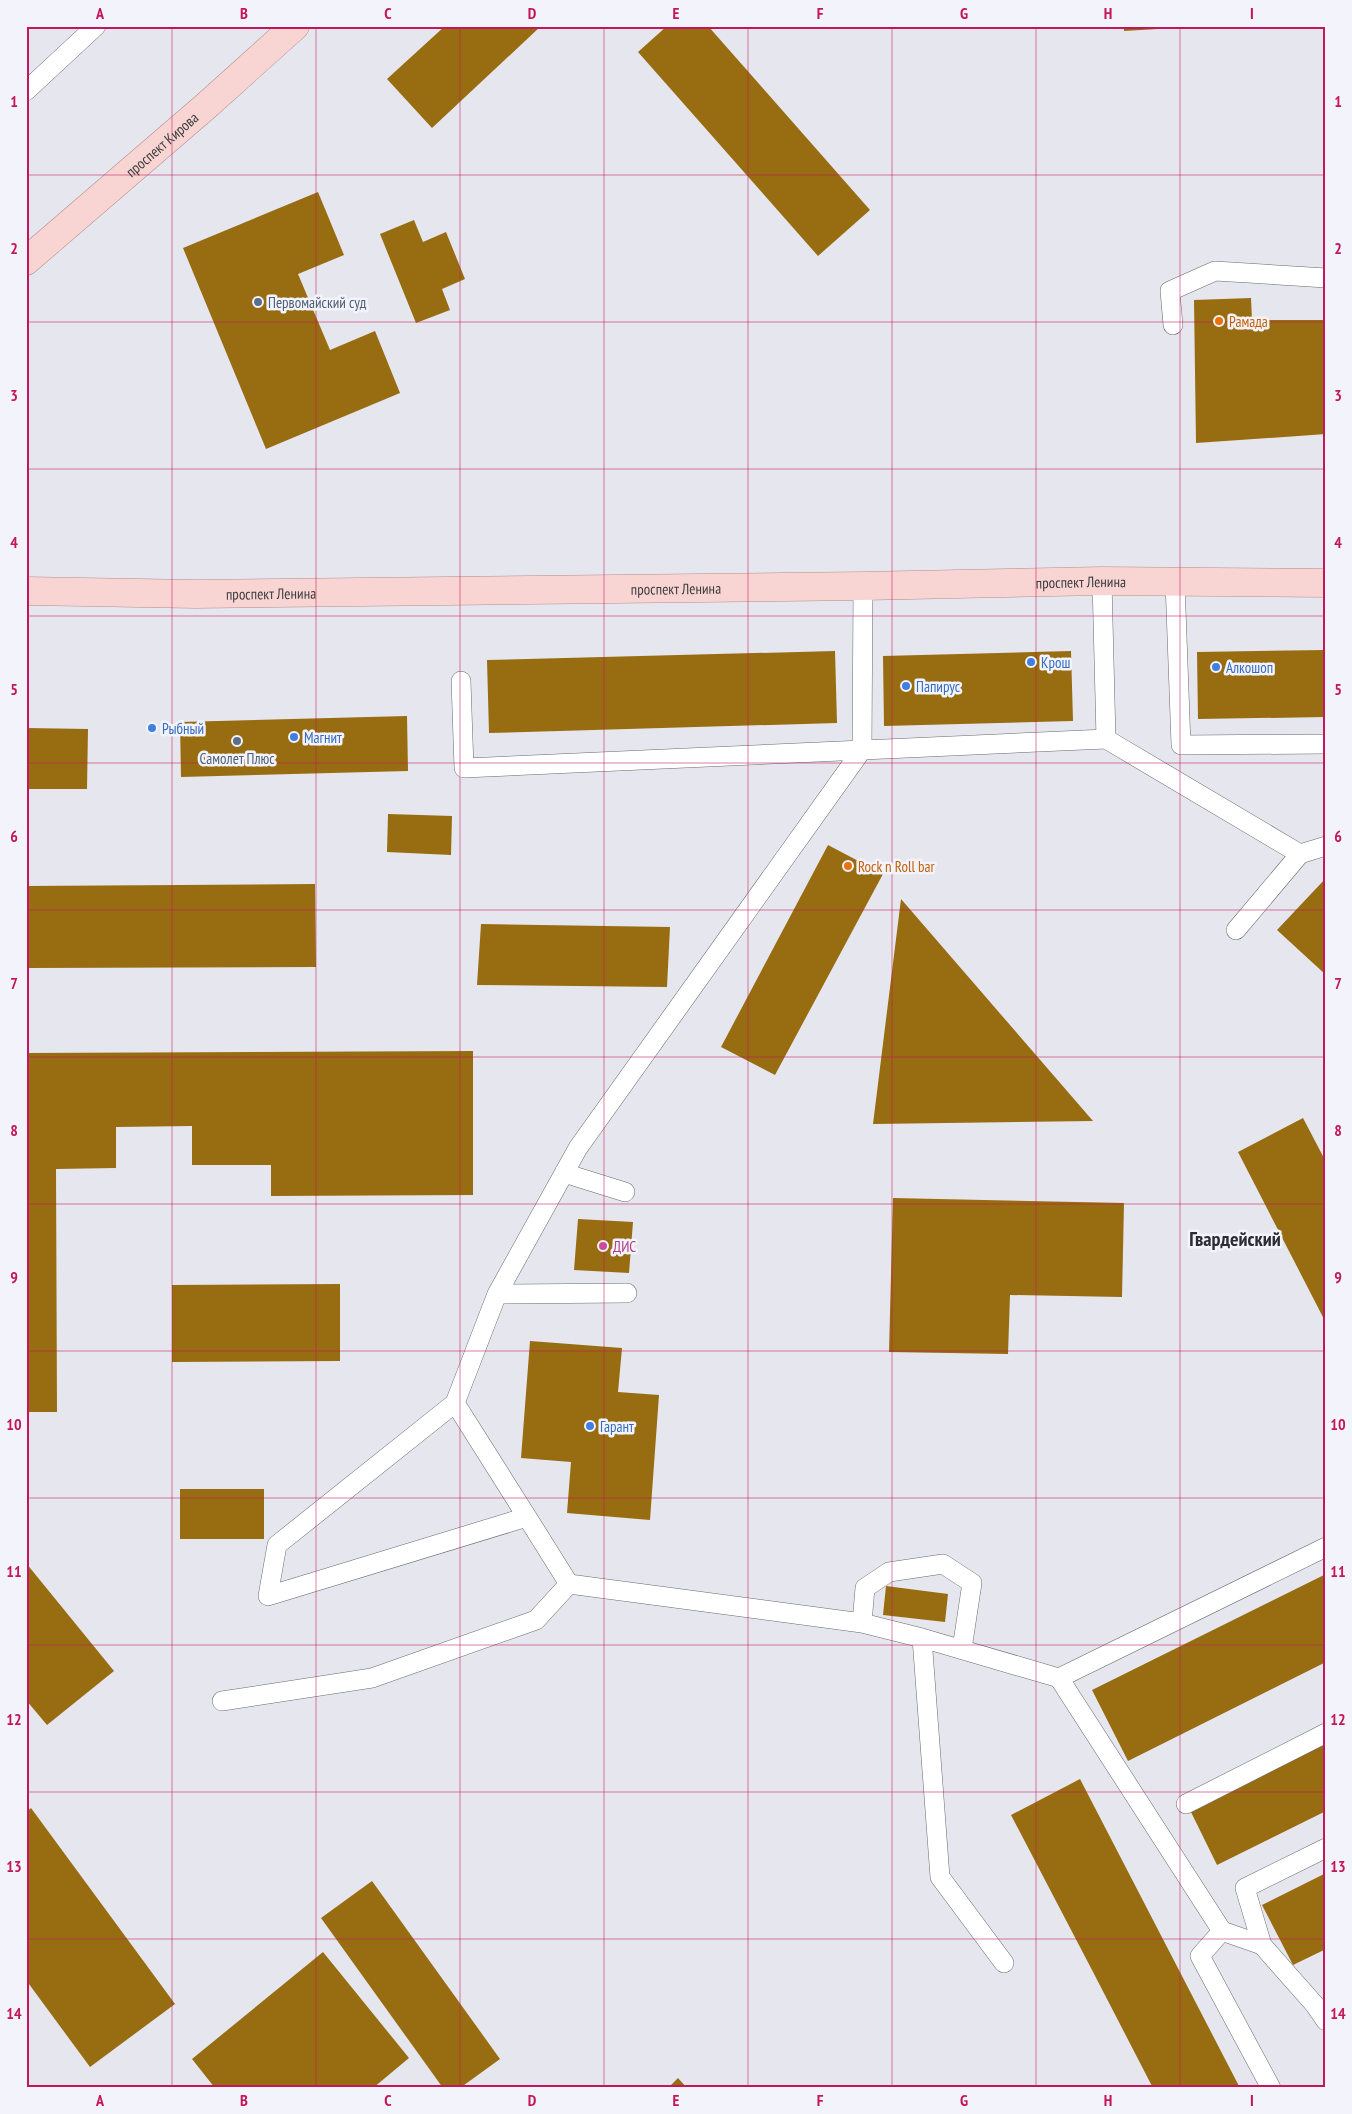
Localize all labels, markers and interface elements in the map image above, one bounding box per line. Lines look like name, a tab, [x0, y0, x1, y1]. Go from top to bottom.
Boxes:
text: A	[95, 3, 105, 23]
text: B	[240, 3, 248, 23]
text: C	[384, 3, 392, 23]
text: D	[528, 3, 537, 23]
text: E	[673, 3, 680, 23]
text: F	[817, 3, 824, 23]
text: G	[960, 3, 968, 23]
text: H	[1104, 3, 1112, 23]
text: I	[1250, 3, 1254, 23]
text: 1	[10, 91, 18, 111]
text: 1	[1334, 91, 1342, 111]
street label: проспект Кирова	[121, 108, 202, 181]
text: 2	[10, 238, 18, 258]
text: 2	[1334, 238, 1342, 258]
place label: Первомайский суд	[268, 293, 367, 312]
marker: Первомайский суд	[252, 296, 264, 308]
place label: Рамада	[1229, 312, 1268, 331]
marker: Рамада	[1213, 315, 1225, 327]
text: 3	[10, 385, 18, 405]
text: 3	[1334, 385, 1342, 405]
text: 4	[10, 532, 18, 552]
text: 4	[1334, 532, 1342, 552]
street label: проспект Ленина	[1036, 571, 1126, 592]
street label: проспект Ленина	[631, 578, 721, 598]
street label: проспект Ленина	[226, 583, 316, 603]
place label: Крош	[1041, 653, 1070, 672]
marker: Крош	[1025, 656, 1037, 668]
place label: Алкошоп	[1226, 658, 1273, 677]
marker: Алкошоп	[1210, 661, 1222, 673]
place label: Папирус	[916, 677, 961, 696]
text: 5	[10, 679, 18, 699]
text: 5	[1334, 679, 1342, 699]
marker: Папирус	[900, 680, 912, 692]
place label: Рыбный	[162, 719, 204, 738]
marker: Рыбный	[146, 722, 158, 734]
place label: Магнит	[304, 728, 342, 747]
marker: Магнит	[288, 731, 300, 743]
marker: Самолет Плюс	[231, 735, 243, 747]
place label: Самолет Плюс	[199, 749, 275, 768]
text: 6	[10, 826, 18, 846]
text: 6	[1334, 826, 1342, 846]
place label: Rock n Roll bar	[858, 857, 936, 876]
marker: Rock n Roll bar	[842, 860, 854, 872]
text: 7	[10, 973, 18, 993]
text: 7	[1334, 973, 1342, 993]
text: 8	[10, 1120, 18, 1140]
text: 8	[1334, 1120, 1342, 1140]
district label: Гвардейский	[1189, 1226, 1281, 1252]
place label: ДИС	[613, 1237, 636, 1256]
marker: ДИС	[597, 1240, 609, 1252]
text: 9	[10, 1267, 18, 1287]
text: 9	[1334, 1267, 1342, 1287]
text: 10	[6, 1414, 22, 1434]
text: 10	[1330, 1414, 1346, 1434]
place label: Гарант	[600, 1417, 634, 1436]
marker: Гарант	[584, 1420, 596, 1432]
text: 11	[6, 1561, 22, 1581]
text: 11	[1330, 1561, 1346, 1581]
text: 12	[6, 1709, 22, 1729]
text: 12	[1330, 1709, 1346, 1729]
text: 13	[6, 1856, 22, 1876]
text: 13	[1330, 1856, 1346, 1876]
text: 14	[6, 2003, 22, 2023]
text: 14	[1330, 2003, 1346, 2023]
text: A	[95, 2090, 105, 2110]
text: B	[240, 2090, 248, 2110]
text: C	[384, 2090, 392, 2110]
text: D	[528, 2090, 537, 2110]
text: E	[673, 2090, 680, 2110]
text: F	[817, 2090, 824, 2110]
text: G	[960, 2090, 968, 2110]
text: H	[1104, 2090, 1112, 2110]
text: I	[1250, 2090, 1254, 2110]

